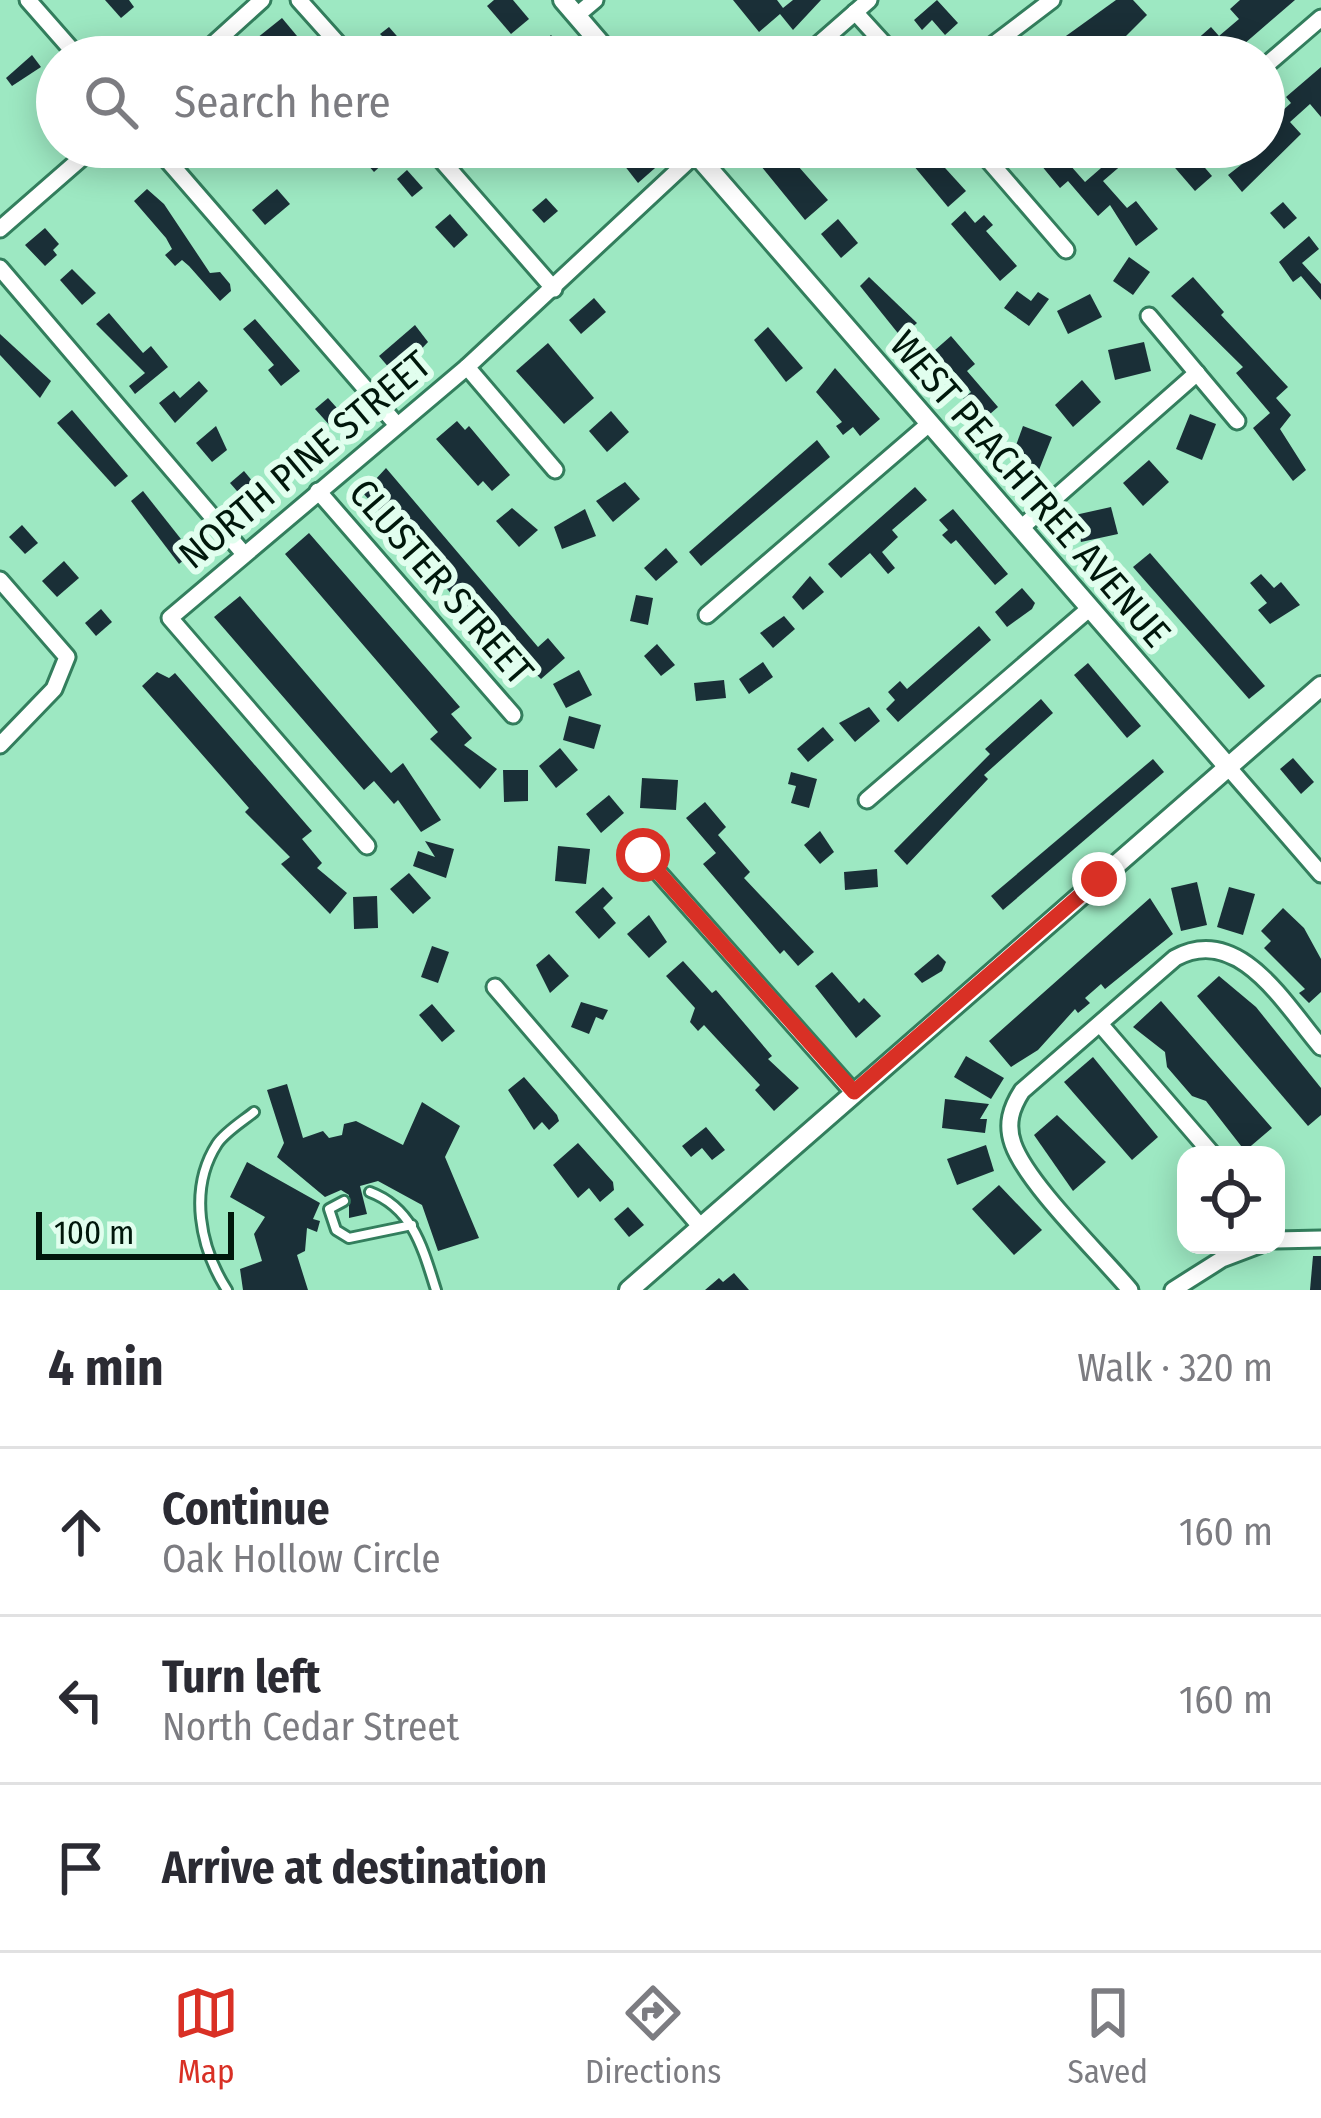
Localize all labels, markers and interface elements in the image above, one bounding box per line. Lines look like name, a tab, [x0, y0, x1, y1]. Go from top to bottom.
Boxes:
search box	[36, 36, 1285, 168]
icon: search	[78, 69, 144, 135]
text: Search here	[174, 75, 391, 129]
street label: WEST PEACHTREE AVENUE	[880, 322, 1180, 656]
street label: NORTH PINE STREET	[170, 342, 440, 578]
street label: CLUSTER STREET	[339, 470, 543, 694]
route start	[616, 828, 670, 882]
route end	[1072, 852, 1126, 906]
map controls	[1177, 1146, 1285, 1254]
button: locate	[1177, 1146, 1285, 1254]
scale bar	[36, 1206, 234, 1259]
text: 100 m	[54, 1213, 134, 1253]
text: 4 min	[48, 1337, 164, 1399]
text: Walk · 320 m	[1077, 1345, 1273, 1391]
text: Continue	[162, 1482, 330, 1536]
icon: ahead	[48, 1499, 114, 1565]
text: 160 m	[1179, 1509, 1273, 1555]
text: Oak Hollow Circle	[162, 1536, 441, 1582]
text: Turn left	[162, 1650, 321, 1704]
icon: left	[48, 1667, 114, 1733]
text: 160 m	[1179, 1677, 1273, 1723]
text: North Cedar Street	[162, 1704, 459, 1750]
icon: arrive	[48, 1835, 114, 1901]
text: Arrive at destination	[162, 1841, 547, 1895]
tab: Map	[173, 1980, 239, 2092]
tab: Directions	[585, 1980, 721, 2092]
tab: Saved	[1067, 1980, 1148, 2092]

